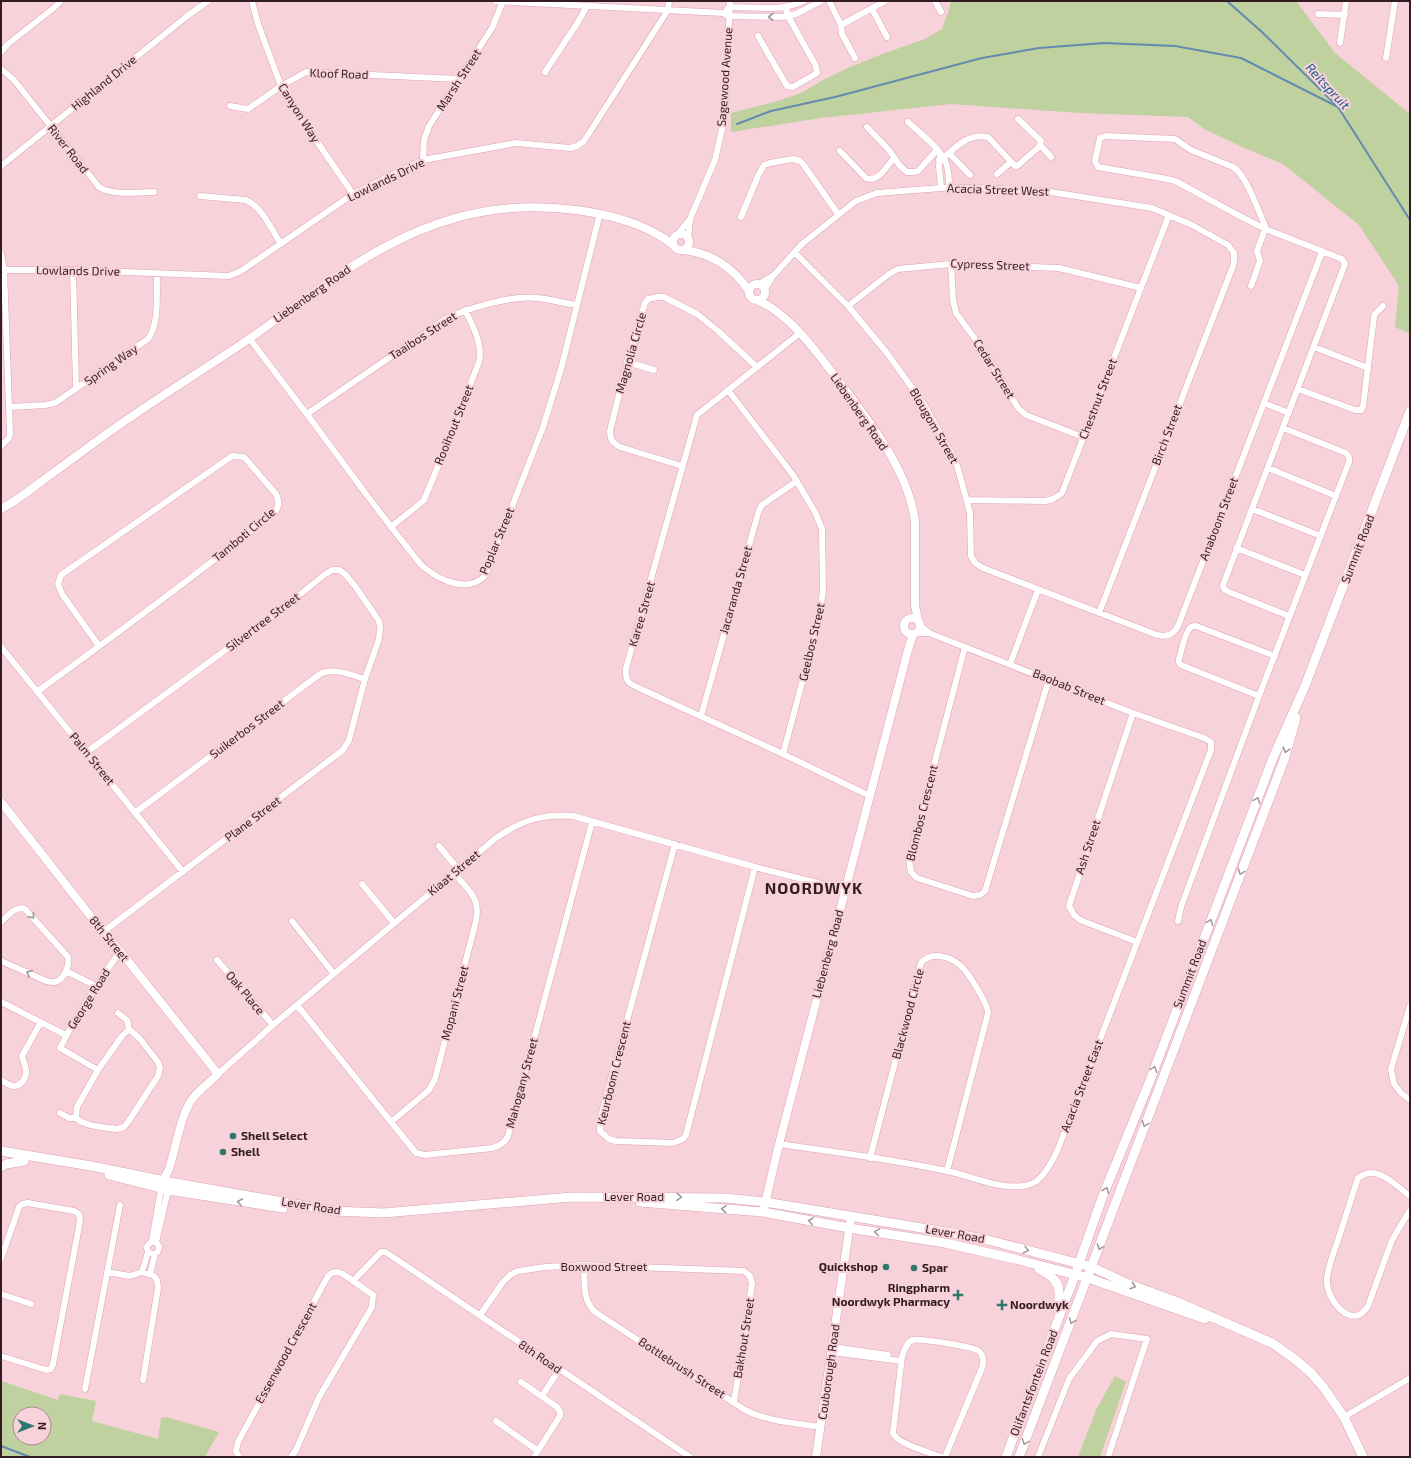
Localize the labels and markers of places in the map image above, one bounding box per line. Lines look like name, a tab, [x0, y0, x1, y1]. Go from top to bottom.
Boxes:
place label: Shell Select	[241, 1128, 308, 1142]
marker: Shell Select	[228, 1131, 238, 1141]
place label: Shell	[231, 1144, 260, 1158]
marker: Shell	[218, 1147, 228, 1157]
place label: Quickshop	[819, 1259, 878, 1274]
place label: Spar	[922, 1260, 948, 1274]
marker: Quickshop	[881, 1262, 891, 1272]
marker: Spar	[909, 1263, 919, 1273]
place label: Ringpharm Noordwyk Pharmacy	[832, 1280, 950, 1309]
marker: Ringpharm Noordwyk Pharmacy	[953, 1290, 963, 1300]
place label: Noordwyk	[1010, 1297, 1069, 1312]
marker: Noordwyk	[997, 1300, 1007, 1310]

